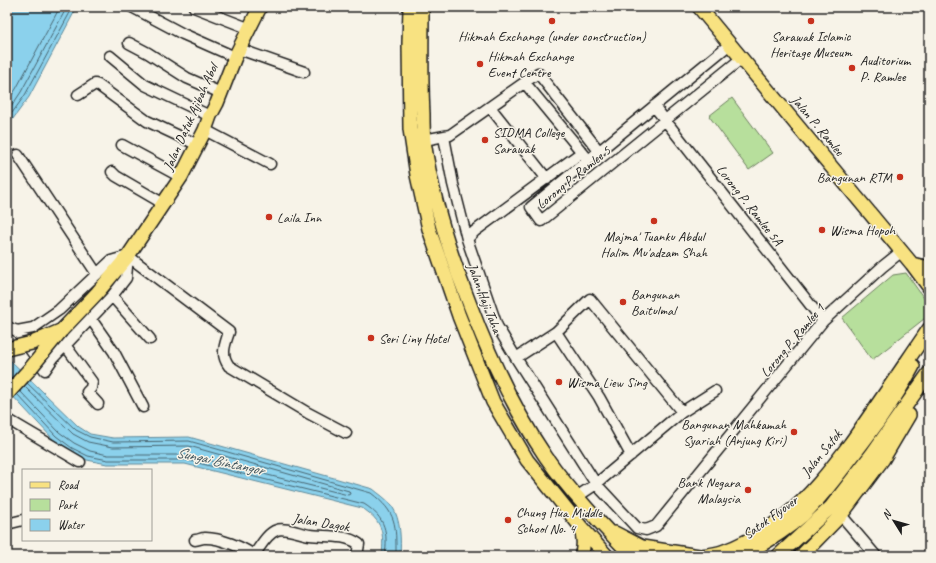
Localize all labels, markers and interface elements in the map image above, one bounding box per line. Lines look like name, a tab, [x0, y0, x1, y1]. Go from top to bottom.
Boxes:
marker: Hikmah Exchange (under construction)	[547, 16, 557, 26]
marker: Sarawak Islamic Heritage Museum	[806, 16, 816, 26]
place label: Hikmah Exchange (under construction)	[458, 28, 647, 45]
place label: Sarawak Islamic Heritage Museum	[770, 28, 853, 61]
place label: Hikmah Exchange Event Centre	[488, 48, 575, 81]
place label: Auditorium P. Ramlee	[860, 52, 912, 85]
street label: Jalan Datuk Ajibah Abol	[159, 59, 223, 174]
marker: Hikmah Exchange Event Centre	[475, 59, 485, 69]
marker: Auditorium P. Ramlee	[847, 63, 857, 73]
street label: Jalan P. Ramlee	[787, 91, 849, 160]
place label: SIDMA College Sarawak	[493, 124, 566, 157]
marker: SIDMA College Sarawak	[480, 135, 490, 145]
street label: Lorong P. Ramlee 5	[533, 142, 614, 213]
street label: Lorong P. Ramlee 5A	[713, 162, 787, 250]
place label: Bangunan RTM	[817, 169, 893, 186]
marker: Bangunan RTM	[895, 172, 905, 182]
place label: Laila Inn	[277, 209, 322, 226]
marker: Laila Inn	[264, 212, 274, 222]
marker: Majma' Tuanku Abdul Halim Mu'adzam Shah	[649, 216, 659, 226]
place label: Wisma Hopoh	[830, 222, 897, 239]
marker: Wisma Hopoh	[817, 225, 827, 235]
place label: Majma' Tuanku Abdul Halim Mu'adzam Shah	[601, 228, 708, 261]
street label: Jalan Haji Taha	[463, 260, 506, 337]
place label: Bangunan Baitulmal	[631, 286, 680, 319]
marker: Bangunan Baitulmal	[618, 297, 628, 307]
street label: Lorong P. Ramlee 1	[757, 300, 828, 381]
place label: Seri Liny Hotel	[379, 330, 451, 347]
marker: Seri Liny Hotel	[366, 333, 376, 343]
place label: Wisma Liew Sing	[567, 374, 648, 391]
marker: Wisma Liew Sing	[554, 377, 564, 387]
place label: Bangunan Mahkamah Syariah (Anjung Kiri)	[681, 416, 787, 449]
street label: Jalan Satok	[797, 425, 847, 481]
marker: Bangunan Mahkamah Syariah (Anjung Kiri)	[789, 427, 799, 437]
water label: Sungai Bintangor	[175, 443, 268, 481]
legend	[22, 469, 152, 541]
place label: Bank Negara Malaysia	[678, 474, 741, 507]
text: Road	[58, 477, 80, 493]
marker: Bank Negara Malaysia	[743, 485, 753, 495]
street label: Satok Flyover	[740, 491, 802, 543]
text: Park	[58, 497, 79, 513]
north arrow	[874, 501, 914, 541]
place label: Chung Hua Middle School No. 4	[516, 504, 603, 537]
text: N	[878, 506, 895, 522]
street label: Jalan Dagok	[291, 509, 352, 536]
marker: Chung Hua Middle School No. 4	[503, 515, 513, 525]
text: Water	[58, 517, 86, 533]

